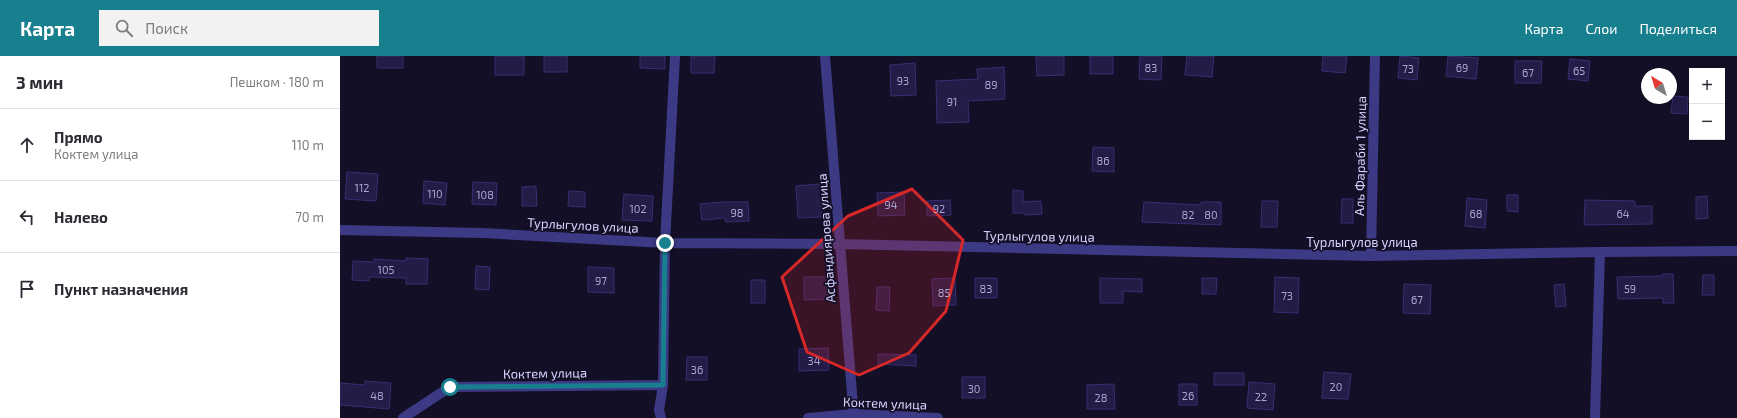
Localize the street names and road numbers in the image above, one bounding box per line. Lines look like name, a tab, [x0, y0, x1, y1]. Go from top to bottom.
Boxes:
street label: Аль Фараби 1 улица	[1351, 96, 1369, 216]
street label: Асфандиярова улица	[814, 173, 838, 303]
street label: Турлыгулов улица	[527, 214, 639, 236]
street label: Турлыгулов улица	[983, 227, 1095, 245]
street label: Турлыгулов улица	[1306, 234, 1418, 250]
street label: Коктем улица	[503, 364, 587, 382]
street label: Коктем улица	[843, 394, 927, 412]

